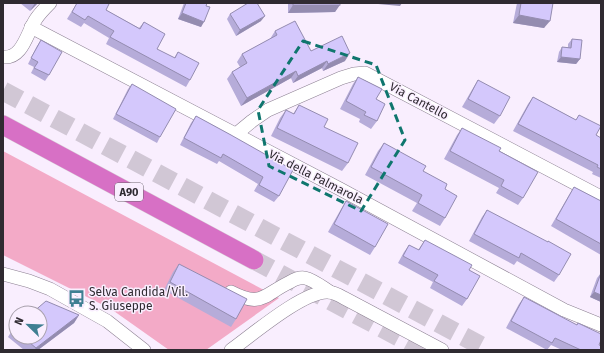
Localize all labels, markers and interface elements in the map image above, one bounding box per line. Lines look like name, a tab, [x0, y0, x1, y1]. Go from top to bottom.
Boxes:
street label: Via Cantello	[387, 80, 451, 122]
street label: Via della Palmarola	[266, 147, 366, 207]
road number: A90	[115, 183, 143, 201]
place label: Selva Candida/Vil. S. Giuseppe	[89, 285, 188, 313]
bus stop icon: Selva Candida/Vil. S. Giuseppe	[66, 289, 86, 309]
north arrow	[8, 305, 48, 345]
text: N	[12, 315, 27, 327]

